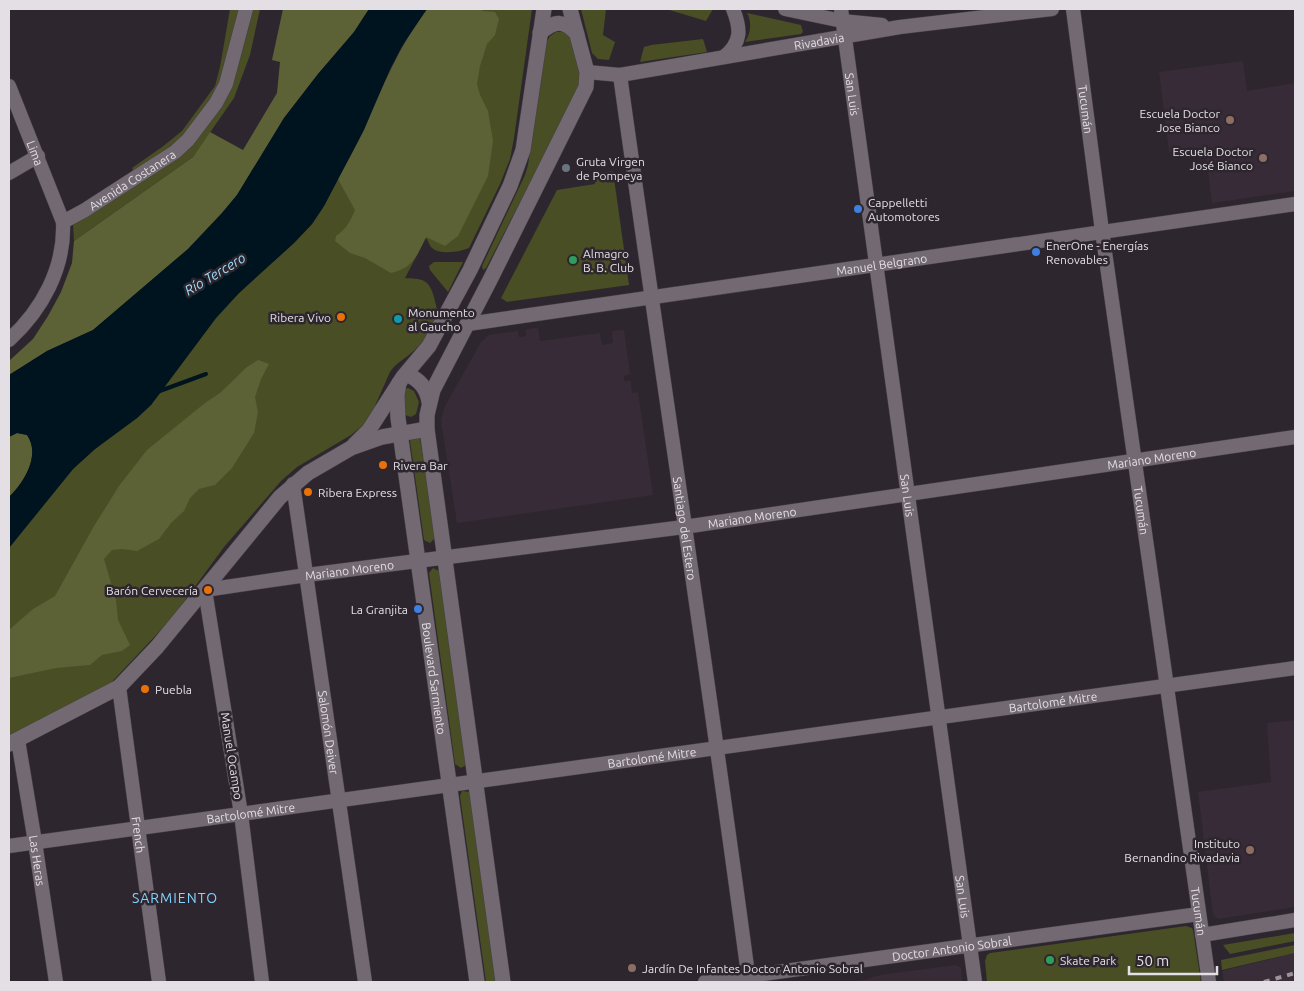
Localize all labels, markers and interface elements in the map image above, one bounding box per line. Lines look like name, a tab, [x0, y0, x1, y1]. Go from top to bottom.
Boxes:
street label: Rivadavia	[793, 30, 845, 52]
street label: San Luis	[843, 72, 862, 116]
street label: Tucumán	[1076, 84, 1096, 134]
place label: Escuela Doctor Jose Bianco	[1140, 107, 1220, 134]
marker: Escuela Doctor Jose Bianco	[1224, 114, 1236, 126]
street label: Lima	[25, 139, 46, 167]
place label: Escuela Doctor José Bianco	[1173, 145, 1253, 172]
street label: Avenida Costanera	[86, 147, 178, 212]
marker: Escuela Doctor José Bianco	[1257, 152, 1269, 164]
place label: Gruta Virgen de Pompeya	[576, 155, 645, 182]
marker: Gruta Virgen de Pompeya	[560, 162, 572, 174]
place label: Cappelletti Automotores	[868, 196, 940, 223]
marker: Cappelletti Automotores	[852, 203, 864, 215]
place label: EnerOne - Energías Renovables	[1046, 239, 1148, 266]
marker: EnerOne - Energías Renovables	[1030, 246, 1042, 258]
place label: Almagro B. B. Club	[583, 247, 634, 274]
water label: Río Tercero	[182, 249, 249, 298]
street label: Manuel Belgrano	[835, 251, 928, 277]
marker: Almagro B. B. Club	[567, 254, 579, 266]
place label: Monumento al Gaucho	[408, 306, 475, 333]
place label: Ribera Vivo	[270, 311, 331, 324]
marker: Ribera Vivo	[335, 311, 347, 323]
marker: Monumento al Gaucho	[392, 313, 404, 325]
street label: Mariano Moreno	[1106, 445, 1197, 471]
marker: Rivera Bar	[377, 459, 389, 471]
place label: Rivera Bar	[393, 459, 448, 472]
street label: San Luis	[899, 473, 917, 518]
street label: Santiago del Estero	[671, 476, 699, 581]
street label: Tucumán	[1132, 485, 1152, 535]
marker: Ribera Express	[302, 486, 314, 498]
place label: Ribera Express	[318, 486, 397, 499]
street label: Mariano Moreno	[707, 504, 797, 530]
street label: Mariano Moreno	[304, 558, 395, 582]
place label: Barón Cervecería	[106, 584, 198, 597]
marker: Barón Cervecería	[202, 584, 214, 596]
place label: La Granjita	[351, 603, 408, 616]
marker: La Granjita	[412, 603, 424, 615]
street label: Boulevard Sarmiento	[420, 621, 449, 735]
marker: Puebla	[139, 683, 151, 695]
place label: Puebla	[155, 683, 192, 696]
street label: Bartolomé Mitre	[1008, 689, 1098, 714]
street label: Salomón Deiver	[316, 690, 341, 776]
street label: Manuel Ocampo	[219, 711, 245, 801]
street label: Bartolomé Mitre	[607, 744, 697, 770]
street label: Bartolomé Mitre	[206, 800, 296, 825]
street label: French	[130, 816, 148, 854]
street label: Las Heras	[27, 834, 48, 887]
place label: Instituto Bernandino Rivadavia	[1124, 837, 1240, 864]
marker: Instituto Bernandino Rivadavia	[1244, 844, 1256, 856]
street label: San Luis	[954, 874, 973, 919]
street label: Tucumán	[1189, 886, 1209, 936]
district label: SARMIENTO	[132, 890, 218, 906]
street label: Doctor Antonio Sobral	[891, 933, 1012, 963]
scale bar	[1129, 944, 1216, 976]
text: 50 m	[1136, 952, 1169, 969]
marker: Skate Park	[1044, 954, 1056, 966]
place label: Skate Park	[1060, 954, 1116, 967]
marker: Jardín De Infantes Doctor Antonio Sobral	[626, 962, 638, 974]
place label: Jardín De Infantes Doctor Antonio Sobral	[642, 962, 863, 975]

